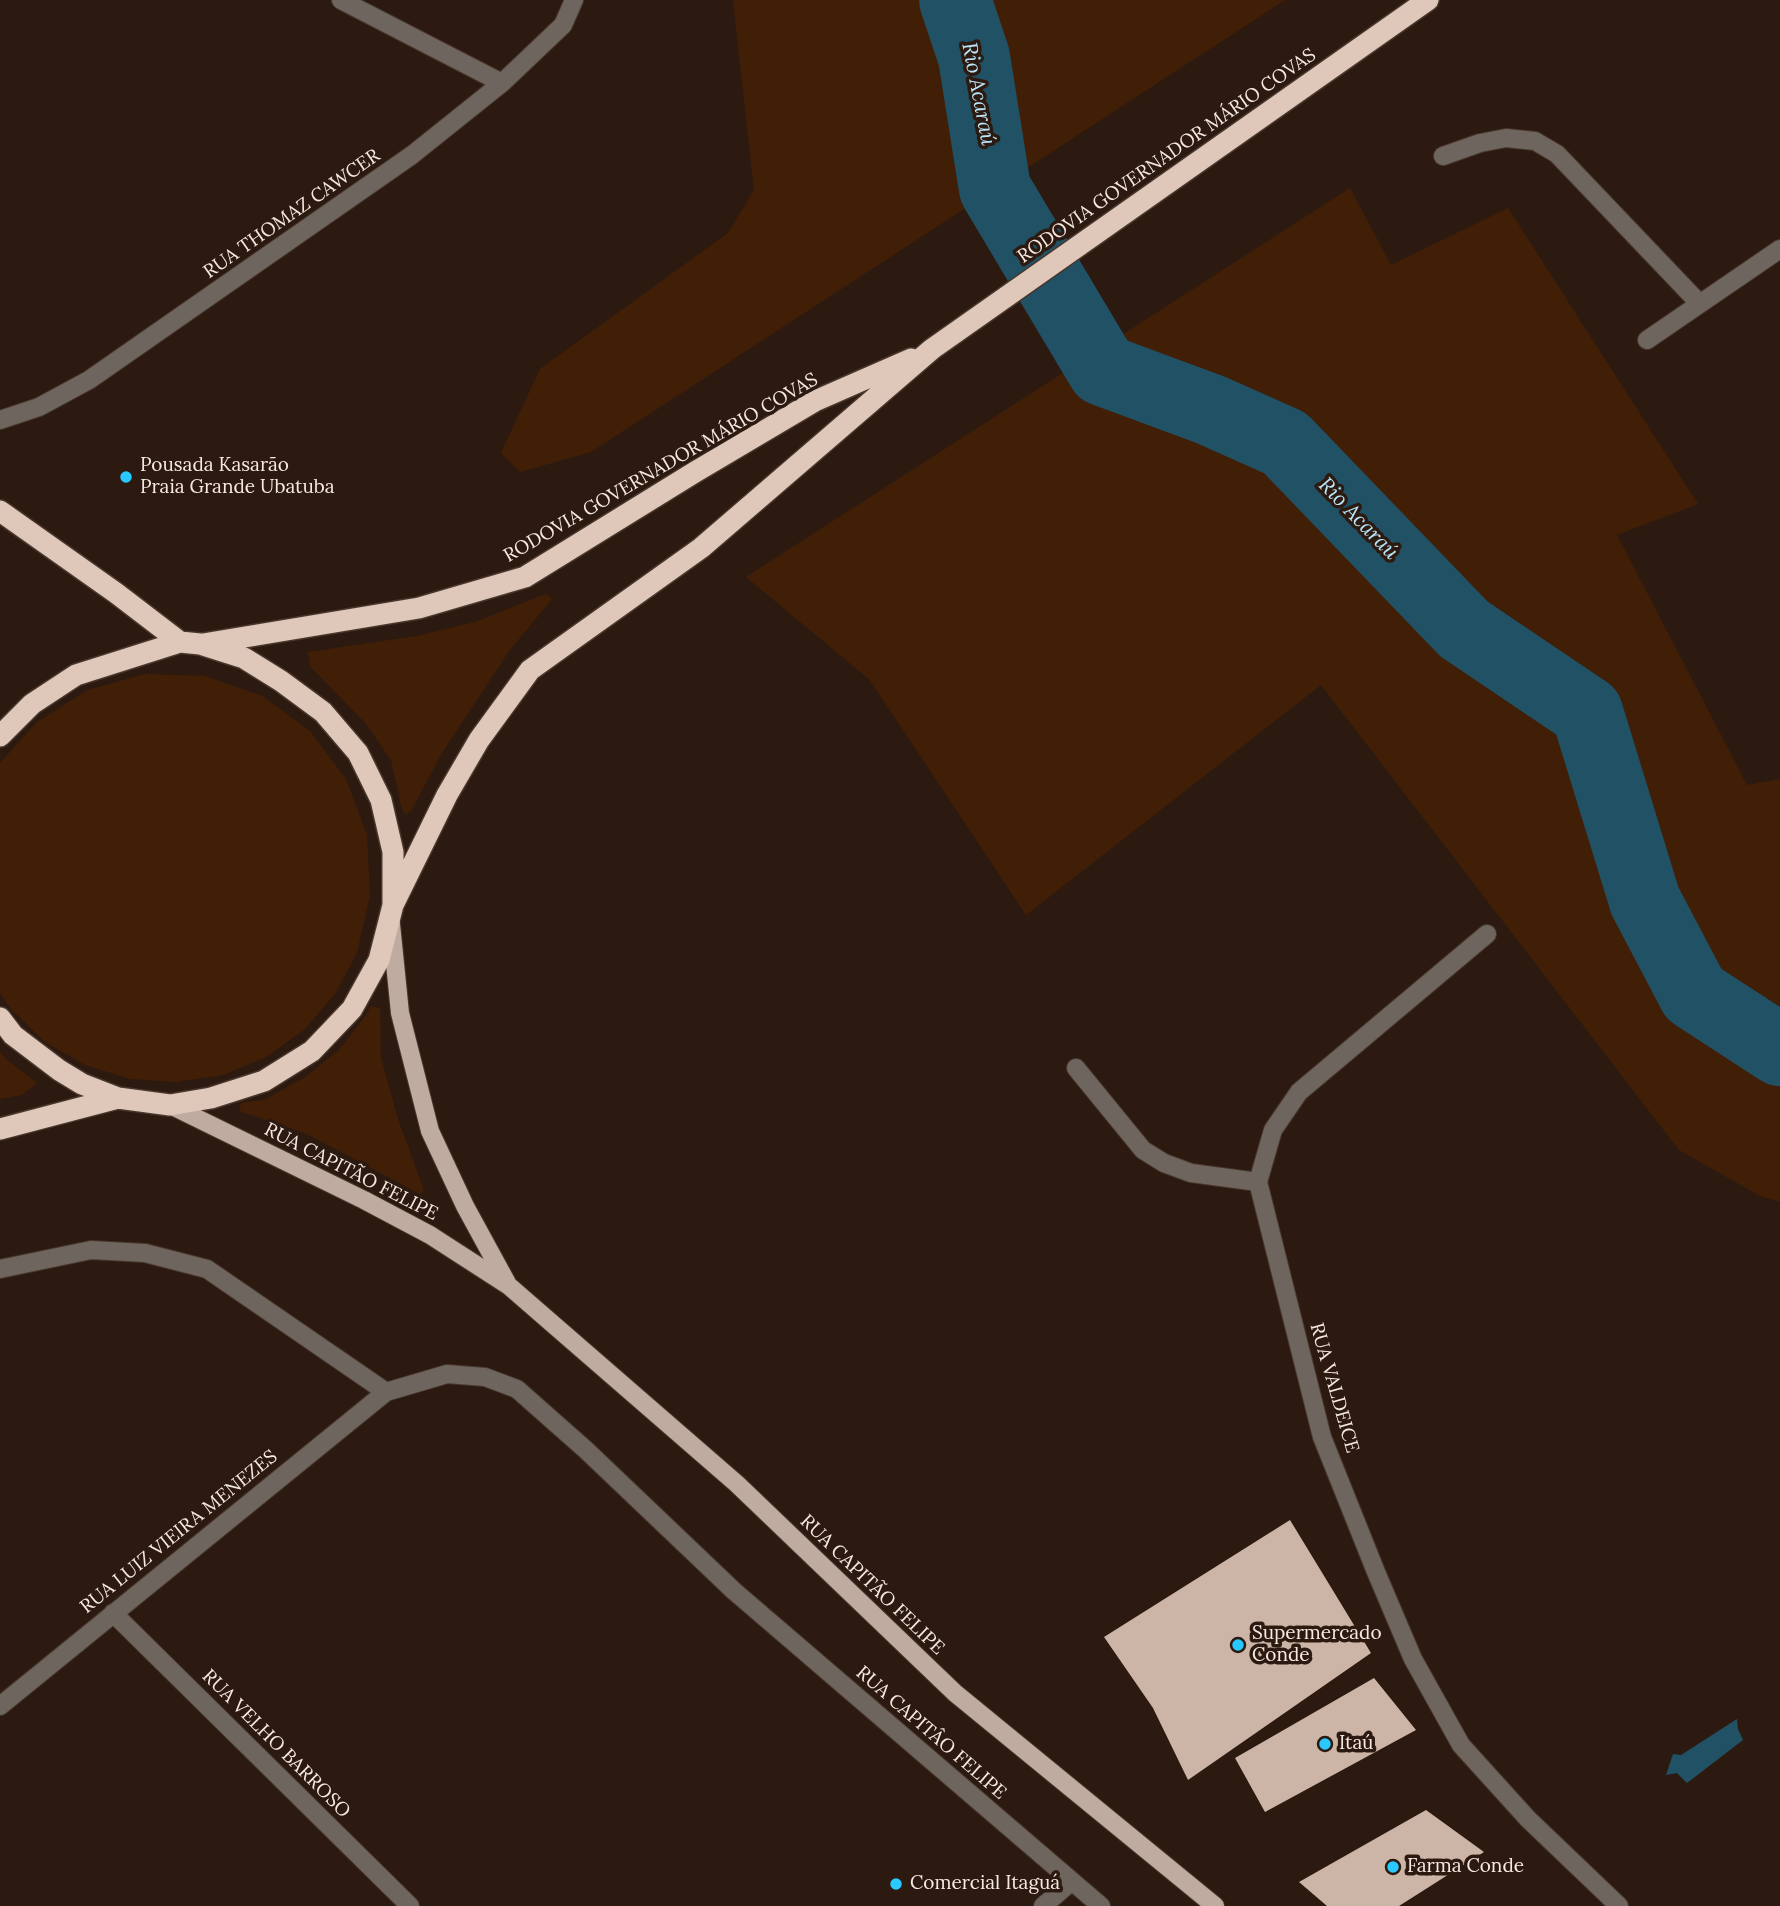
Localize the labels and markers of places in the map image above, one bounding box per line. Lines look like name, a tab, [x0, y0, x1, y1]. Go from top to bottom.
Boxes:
place label: Pousada Kasarão Praia Grande Ubatuba	[140, 455, 335, 499]
marker: Pousada Kasarão Praia Grande Ubatuba	[118, 469, 134, 485]
place label: Supermercado Conde	[1252, 1623, 1382, 1667]
marker: Supermercado Conde	[1230, 1637, 1246, 1653]
place label: Itaú	[1339, 1733, 1373, 1755]
marker: Itaú	[1317, 1736, 1333, 1752]
place label: Farma Conde	[1407, 1856, 1524, 1878]
marker: Farma Conde	[1385, 1859, 1401, 1875]
place label: Comercial Itaguá	[910, 1873, 1060, 1895]
marker: Comercial Itaguá	[888, 1876, 904, 1892]

